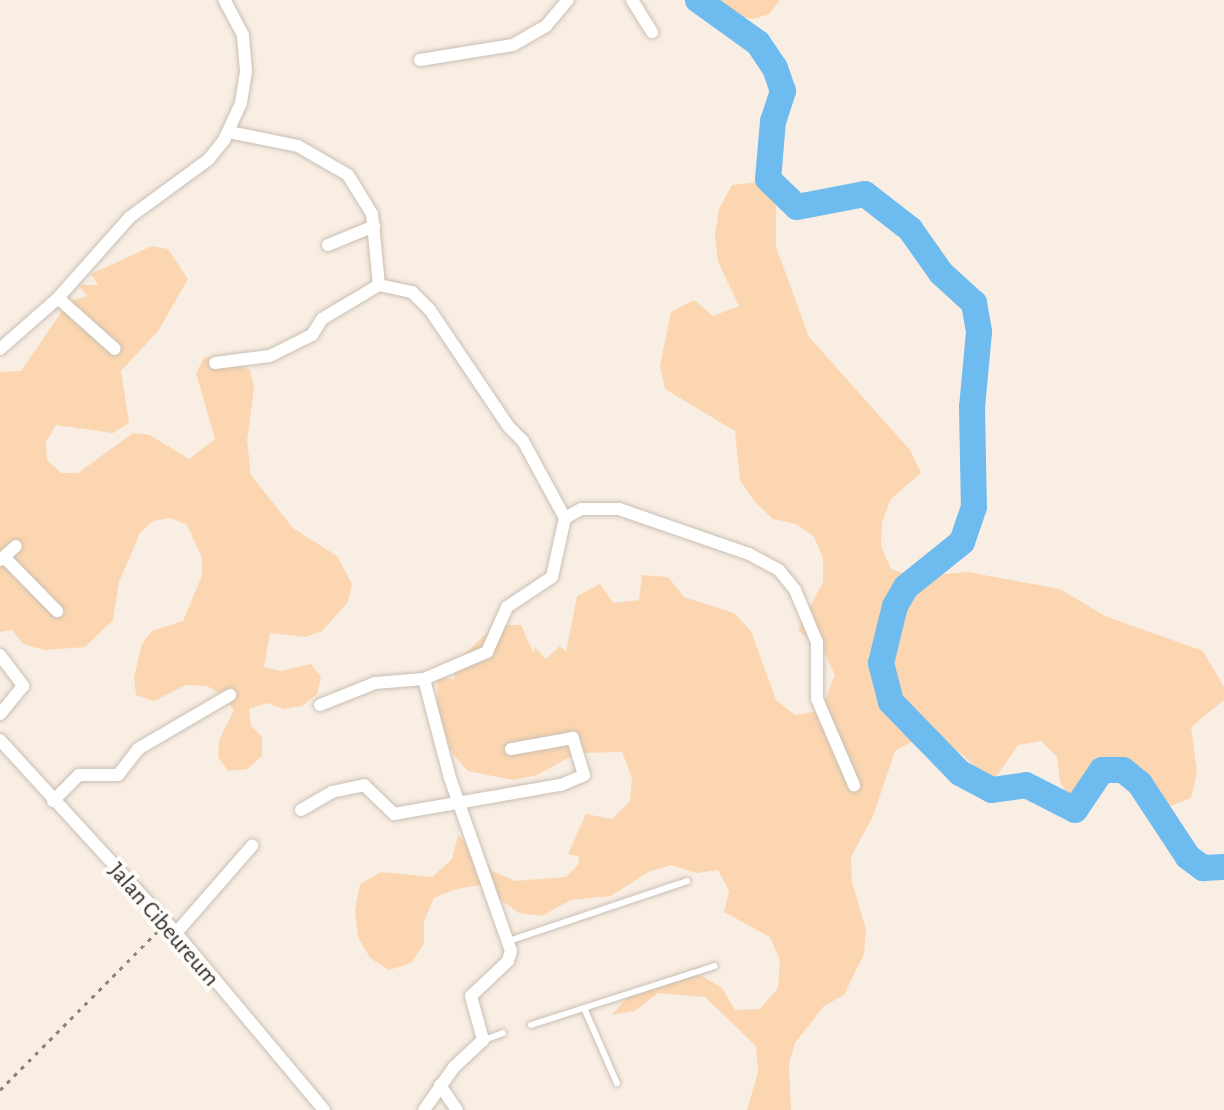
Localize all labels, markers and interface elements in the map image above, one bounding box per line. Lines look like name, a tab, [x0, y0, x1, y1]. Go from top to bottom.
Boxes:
street label: Jalan Cibeureum	[101, 857, 225, 993]

